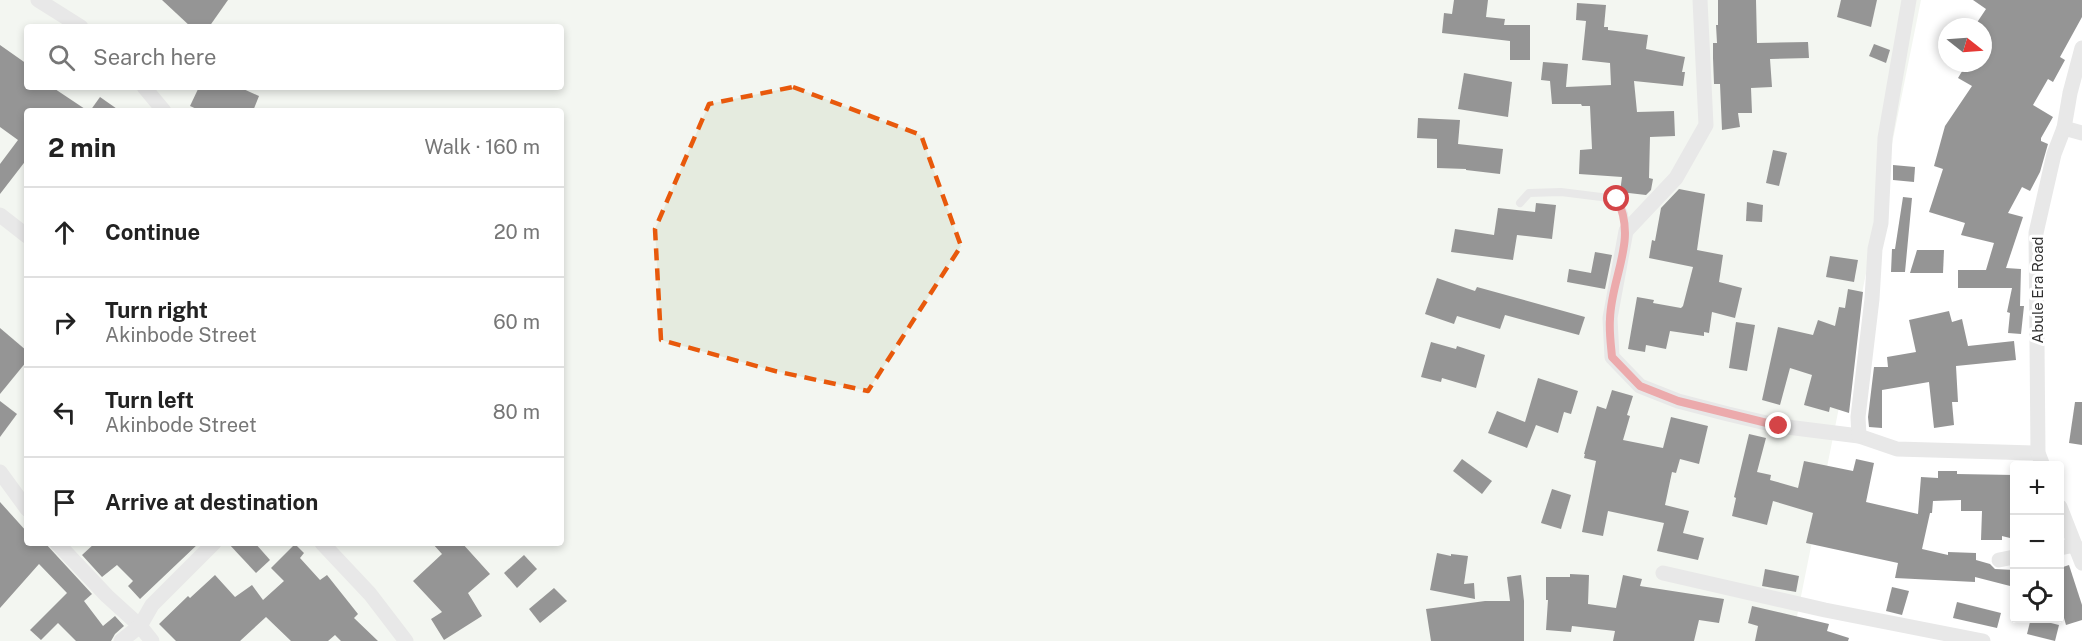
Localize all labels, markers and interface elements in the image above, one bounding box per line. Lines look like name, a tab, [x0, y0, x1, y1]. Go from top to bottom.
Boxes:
north arrow	[1938, 18, 1992, 72]
search box	[24, 24, 564, 90]
icon: search	[45, 41, 78, 74]
text: Search here	[93, 44, 217, 70]
text: 2 min	[48, 132, 116, 163]
text: Walk · 160 m	[425, 135, 540, 159]
route start	[1603, 185, 1629, 211]
icon: ahead	[48, 216, 81, 249]
text: Continue	[105, 219, 200, 245]
text: 20 m	[494, 220, 540, 244]
street label: Abule Era Road	[2029, 237, 2046, 343]
text: Turn right	[105, 297, 208, 323]
icon: right	[48, 306, 81, 339]
text: 60 m	[493, 310, 540, 334]
text: Akinbode Street	[105, 323, 257, 347]
text: Turn left	[105, 387, 194, 413]
icon: left	[48, 396, 81, 429]
text: 80 m	[493, 400, 540, 424]
route end	[1765, 412, 1791, 438]
text: Akinbode Street	[105, 413, 257, 437]
map controls	[2010, 461, 2064, 623]
button: +	[2010, 461, 2064, 515]
icon: arrive	[48, 486, 81, 519]
text: Arrive at destination	[105, 489, 318, 515]
button: −	[2010, 515, 2064, 569]
button: locate	[2010, 569, 2064, 623]

